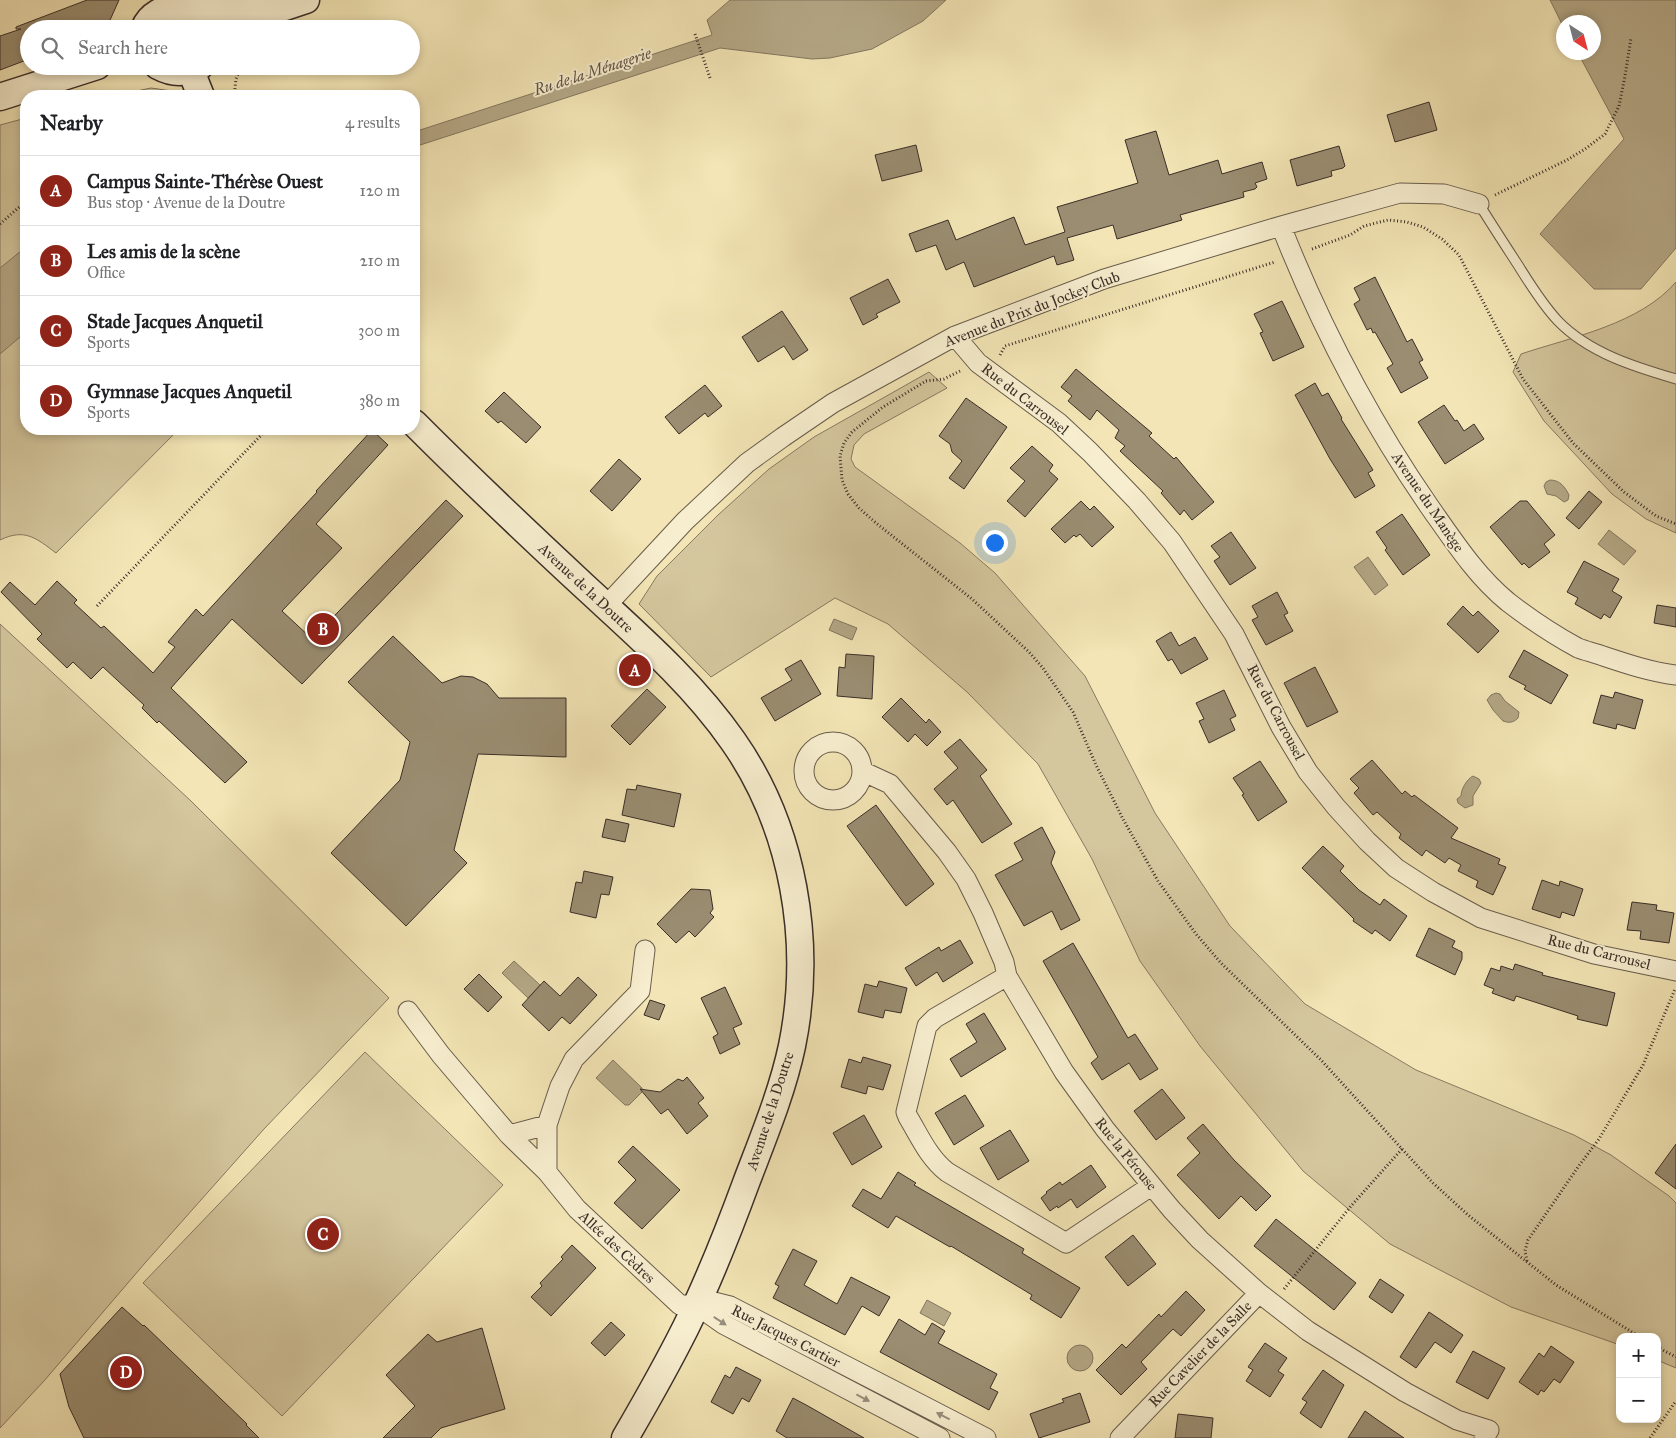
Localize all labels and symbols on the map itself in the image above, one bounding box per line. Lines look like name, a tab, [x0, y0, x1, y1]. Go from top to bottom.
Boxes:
north arrow	[1556, 15, 1601, 60]
water label: Ru de la Ménagerie	[530, 43, 654, 100]
street label: Avenue du Prix du Jockey Club	[941, 267, 1123, 352]
street label: Rue du Carrousel	[978, 359, 1073, 439]
street label: Avenue du Manège	[1387, 448, 1468, 555]
your location	[982, 530, 1008, 556]
street label: Avenue de la Doutre	[534, 539, 637, 637]
pin: B	[307, 610, 339, 648]
pin: A	[619, 651, 651, 689]
street label: Rue du Carrousel	[1243, 661, 1309, 764]
street label: Rue du Carrousel	[1545, 930, 1653, 974]
street label: Avenue de la Doutre	[742, 1049, 798, 1173]
street label: Rue la Pérouse	[1091, 1114, 1161, 1194]
street label: Allée des Cèdres	[574, 1206, 659, 1287]
pin: C	[307, 1215, 339, 1253]
street label: Rue Cavelier de la Salle	[1145, 1297, 1255, 1411]
street label: Rue Jacques Cartier	[728, 1301, 844, 1372]
one-way arrow	[713, 1317, 727, 1326]
pin: D	[110, 1353, 142, 1391]
one-way arrow	[856, 1394, 871, 1402]
one-way arrow	[936, 1412, 950, 1420]

